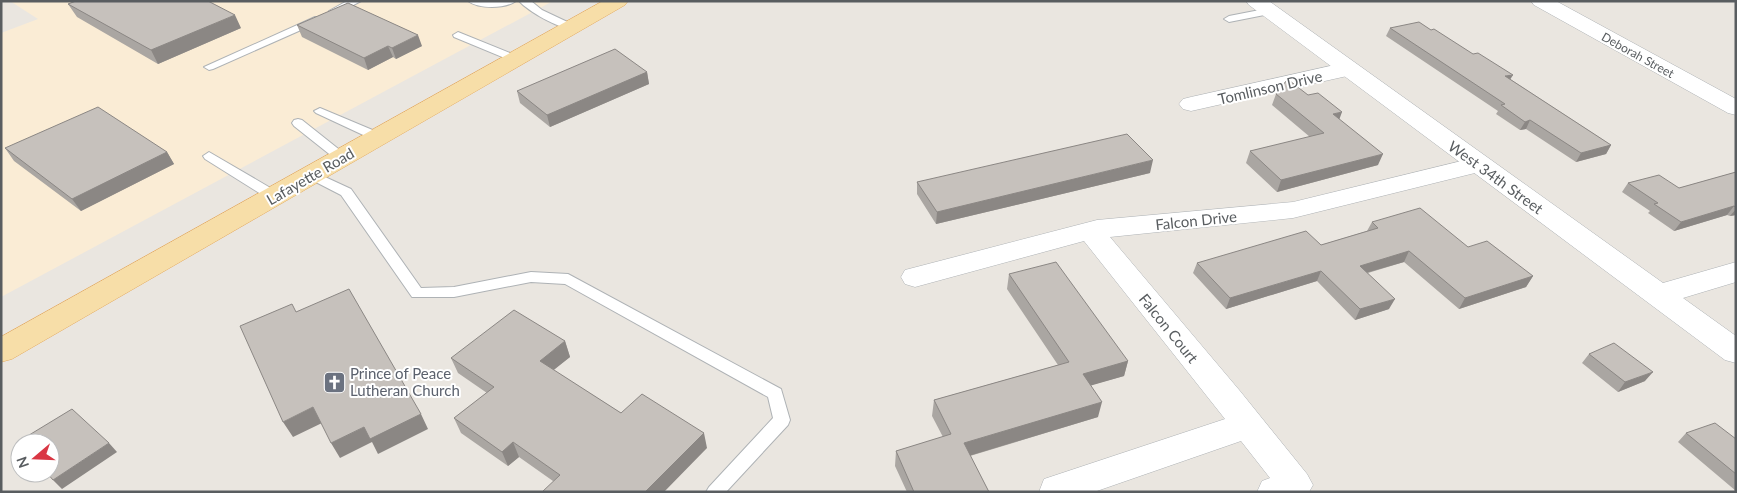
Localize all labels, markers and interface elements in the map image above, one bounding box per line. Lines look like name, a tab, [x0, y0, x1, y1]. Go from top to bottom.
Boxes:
street label: Deborah Street	[1599, 29, 1677, 81]
street label: Tomlinson Drive	[1216, 66, 1324, 108]
street label: West 34th Street	[1445, 137, 1547, 218]
street label: Lafayette Road	[263, 144, 357, 208]
street label: Falcon Drive	[1154, 207, 1238, 233]
street label: Falcon Court	[1136, 290, 1203, 367]
place label: Prince of Peace Lutheran Church	[350, 364, 460, 399]
church icon: Prince of Peace Lutheran Church	[322, 370, 346, 394]
north arrow	[10, 433, 60, 483]
text: N	[12, 455, 32, 470]

